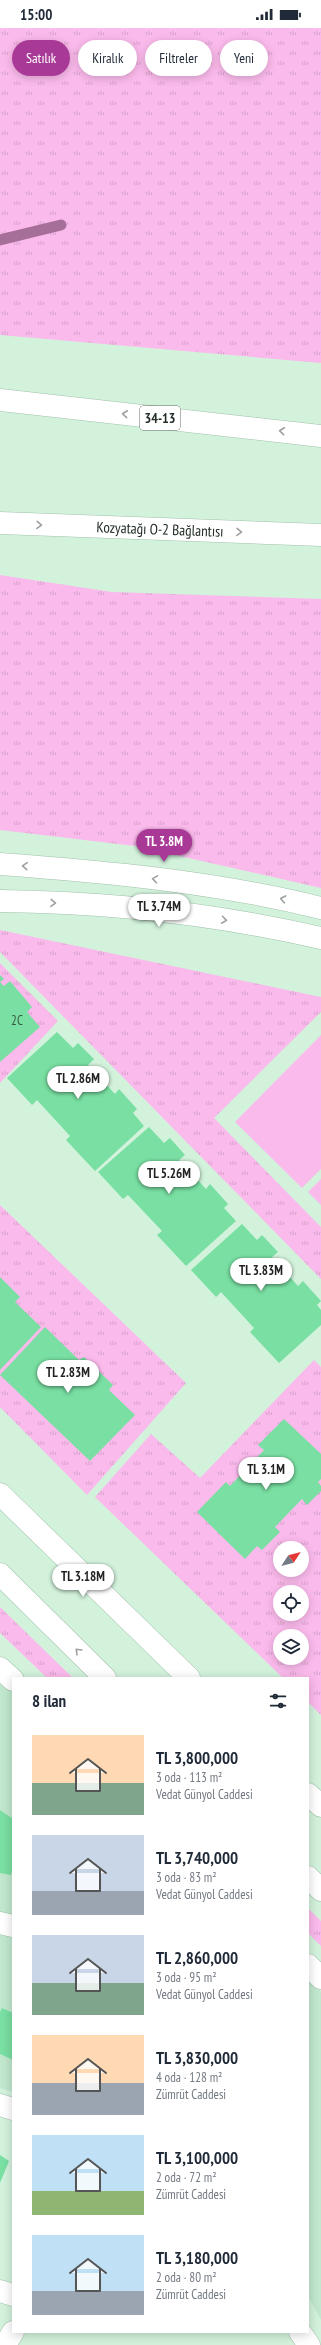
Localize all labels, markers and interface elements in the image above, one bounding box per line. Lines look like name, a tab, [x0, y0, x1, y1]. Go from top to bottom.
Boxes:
text: 15:00	[20, 5, 52, 24]
chip: Satılık	[12, 40, 70, 76]
chip: Kiralık	[78, 40, 137, 76]
chip: Filtreler	[145, 40, 212, 76]
chip: Yeni	[220, 40, 268, 76]
road number: 34-13	[140, 406, 180, 430]
one-way arrow	[122, 410, 128, 419]
one-way arrow	[279, 427, 285, 436]
street label: Kozyatağı O-2 Bağlantısı	[96, 517, 224, 541]
one-way arrow	[36, 520, 42, 529]
one-way arrow	[236, 528, 242, 536]
pin: TL 3.8M	[127, 829, 201, 863]
text: TL 3.8M	[145, 833, 183, 850]
one-way arrow	[22, 861, 28, 870]
one-way arrow	[152, 875, 158, 883]
pin: TL 3.74M	[118, 894, 200, 928]
one-way arrow	[280, 895, 286, 904]
one-way arrow	[50, 898, 56, 907]
text: TL 3.74M	[137, 898, 181, 915]
one-way arrow	[221, 915, 227, 924]
house number: 2C	[11, 1012, 23, 1029]
pin: TL 2.86M	[37, 1066, 119, 1100]
text: TL 2.86M	[56, 1070, 100, 1087]
pin: TL 5.26M	[128, 1161, 210, 1195]
text: TL 5.26M	[147, 1165, 191, 1182]
pin: TL 3.83M	[220, 1258, 302, 1292]
text: TL 3.83M	[239, 1262, 283, 1279]
pin: TL 2.83M	[27, 1360, 109, 1394]
text: TL 2.83M	[46, 1364, 90, 1381]
pin: TL 3.1M	[229, 1457, 303, 1491]
text: TL 3.1M	[247, 1461, 285, 1478]
north arrow	[273, 1541, 309, 1577]
map controls	[273, 1541, 309, 1665]
pin: TL 3.18M	[42, 1564, 124, 1598]
text: TL 3.18M	[61, 1568, 105, 1585]
button: locate	[273, 1585, 309, 1621]
button: layers	[273, 1629, 309, 1665]
one-way arrow	[75, 1648, 83, 1656]
text: 8 ilan	[32, 1690, 66, 1712]
icon: filters	[267, 1690, 289, 1712]
text: TL 3,800,000	[156, 1747, 238, 1769]
icon: home	[64, 1751, 112, 1799]
text: 3 oda · 113 m²	[156, 1769, 222, 1786]
text: Vedat Günyol Caddesi	[156, 1786, 253, 1803]
text: TL 3,740,000	[156, 1847, 238, 1869]
icon: home	[64, 1851, 112, 1899]
text: 3 oda · 83 m²	[156, 1869, 217, 1886]
text: Vedat Günyol Caddesi	[156, 1886, 253, 1903]
text: TL 2,860,000	[156, 1947, 238, 1969]
icon: home	[64, 1951, 112, 1999]
text: 3 oda · 95 m²	[156, 1969, 217, 1986]
text: Vedat Günyol Caddesi	[156, 1986, 253, 2003]
text: TL 3,830,000	[156, 2047, 238, 2069]
icon: home	[64, 2051, 112, 2099]
text: 4 oda · 128 m²	[156, 2069, 222, 2086]
text: Zümrüt Caddesi	[156, 2086, 226, 2103]
text: TL 3,100,000	[156, 2147, 238, 2169]
icon: home	[64, 2151, 112, 2199]
text: 2 oda · 72 m²	[156, 2169, 217, 2186]
text: Zümrüt Caddesi	[156, 2186, 226, 2203]
text: TL 3,180,000	[156, 2247, 238, 2269]
icon: home	[64, 2251, 112, 2299]
text: 2 oda · 80 m²	[156, 2269, 217, 2286]
text: Zümrüt Caddesi	[156, 2286, 226, 2303]

